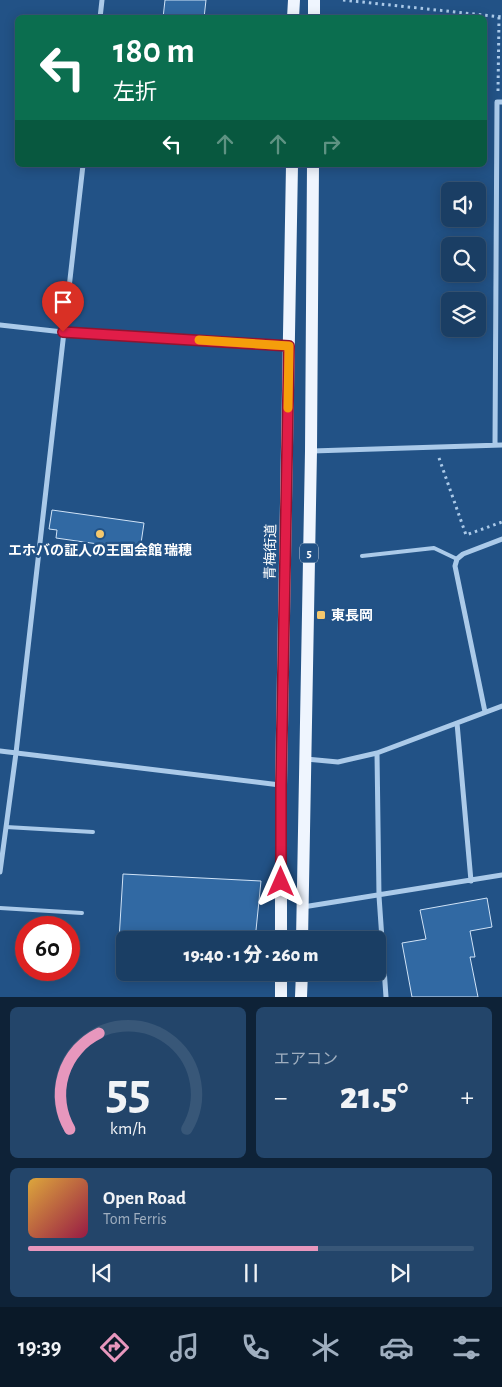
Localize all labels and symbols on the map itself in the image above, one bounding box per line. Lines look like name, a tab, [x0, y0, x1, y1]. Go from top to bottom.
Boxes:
pin	[42, 281, 84, 332]
street label: 青梅街道	[262, 524, 278, 580]
marker: エホバの証人の王国会館 瑞穂	[94, 528, 106, 540]
place label: エホバの証人の王国会館 瑞穂	[8, 543, 192, 558]
road number: 5	[300, 544, 318, 562]
place label: 東長岡	[331, 608, 373, 623]
marker: 東長岡	[315, 609, 327, 621]
position arrow	[254, 855, 306, 907]
speed limit sign: 60	[15, 916, 80, 981]

